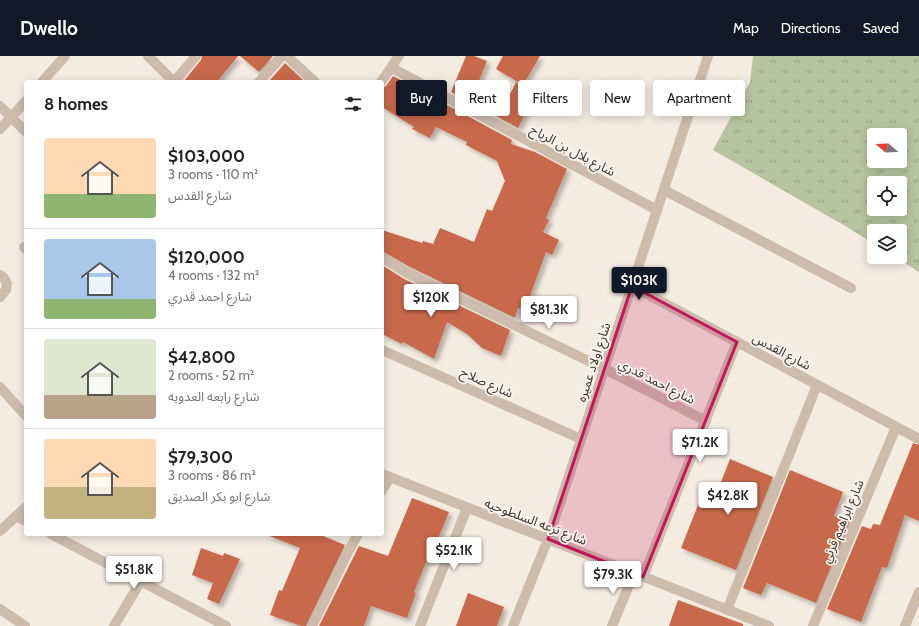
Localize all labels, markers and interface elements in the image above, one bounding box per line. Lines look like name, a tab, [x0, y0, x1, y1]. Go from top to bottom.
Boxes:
text: Dwello	[20, 17, 78, 40]
text: Map	[733, 19, 759, 37]
text: Directions	[781, 19, 841, 37]
text: Saved	[863, 19, 899, 37]
chip: Buy	[396, 80, 447, 116]
chip: Rent	[455, 80, 510, 116]
chip: Filters	[518, 80, 582, 116]
chip: New	[590, 80, 645, 116]
chip: Apartment	[653, 80, 745, 116]
icon: filters	[342, 93, 364, 115]
text: 8 homes	[44, 94, 108, 114]
street label: شارع بلال بن الرباح	[526, 121, 618, 182]
north arrow	[867, 128, 907, 168]
map controls	[867, 128, 907, 264]
text: $103,000	[168, 146, 245, 166]
icon: home	[76, 154, 124, 202]
text: 3 rooms · 110 m²	[168, 166, 258, 182]
button: locate	[867, 176, 907, 216]
text: شارع القدس	[168, 187, 232, 203]
button: layers	[867, 224, 907, 264]
text: $120,000	[168, 247, 245, 267]
icon: home	[76, 255, 124, 303]
text: 4 rooms · 132 m²	[168, 267, 259, 283]
pin: $103K	[611, 267, 667, 301]
text: $103K	[621, 272, 657, 288]
pin: $120K	[403, 284, 459, 318]
text: شارع احمد قدري	[168, 288, 252, 304]
text: $120K	[413, 289, 449, 305]
pin: $81.3K	[516, 296, 582, 330]
text: $81.3K	[530, 301, 568, 317]
street label: شارع اولاد عميره	[573, 320, 616, 405]
street label: شارع القدس	[749, 329, 814, 376]
text: $42,800	[168, 347, 236, 367]
icon: home	[76, 355, 124, 403]
street label: شارع احمد قدري	[615, 355, 698, 410]
street label: شارع صلاح	[457, 363, 516, 403]
text: 2 rooms · 52 m²	[168, 367, 254, 383]
text: شارع رابعه العدويه	[168, 388, 260, 404]
pin: $71.2K	[667, 429, 733, 463]
text: $71.2K	[682, 434, 718, 450]
text: $79,300	[168, 447, 233, 467]
icon: home	[76, 455, 124, 503]
text: 3 rooms · 86 m²	[168, 467, 256, 483]
street label: شارع ابراهيم قرني	[817, 477, 870, 566]
pin: $42.8K	[695, 482, 761, 516]
text: $42.8K	[707, 487, 749, 503]
text: شارع ابو بكر الصديق	[168, 488, 270, 504]
street label: شارع ترعه السلطوحيه	[481, 494, 589, 551]
pin: $52.1K	[421, 537, 487, 571]
text: $52.1K	[436, 542, 473, 558]
pin: $51.8K	[101, 556, 167, 590]
text: $51.8K	[115, 561, 153, 577]
pin: $79.3K	[580, 561, 646, 595]
text: $79.3K	[593, 566, 633, 582]

